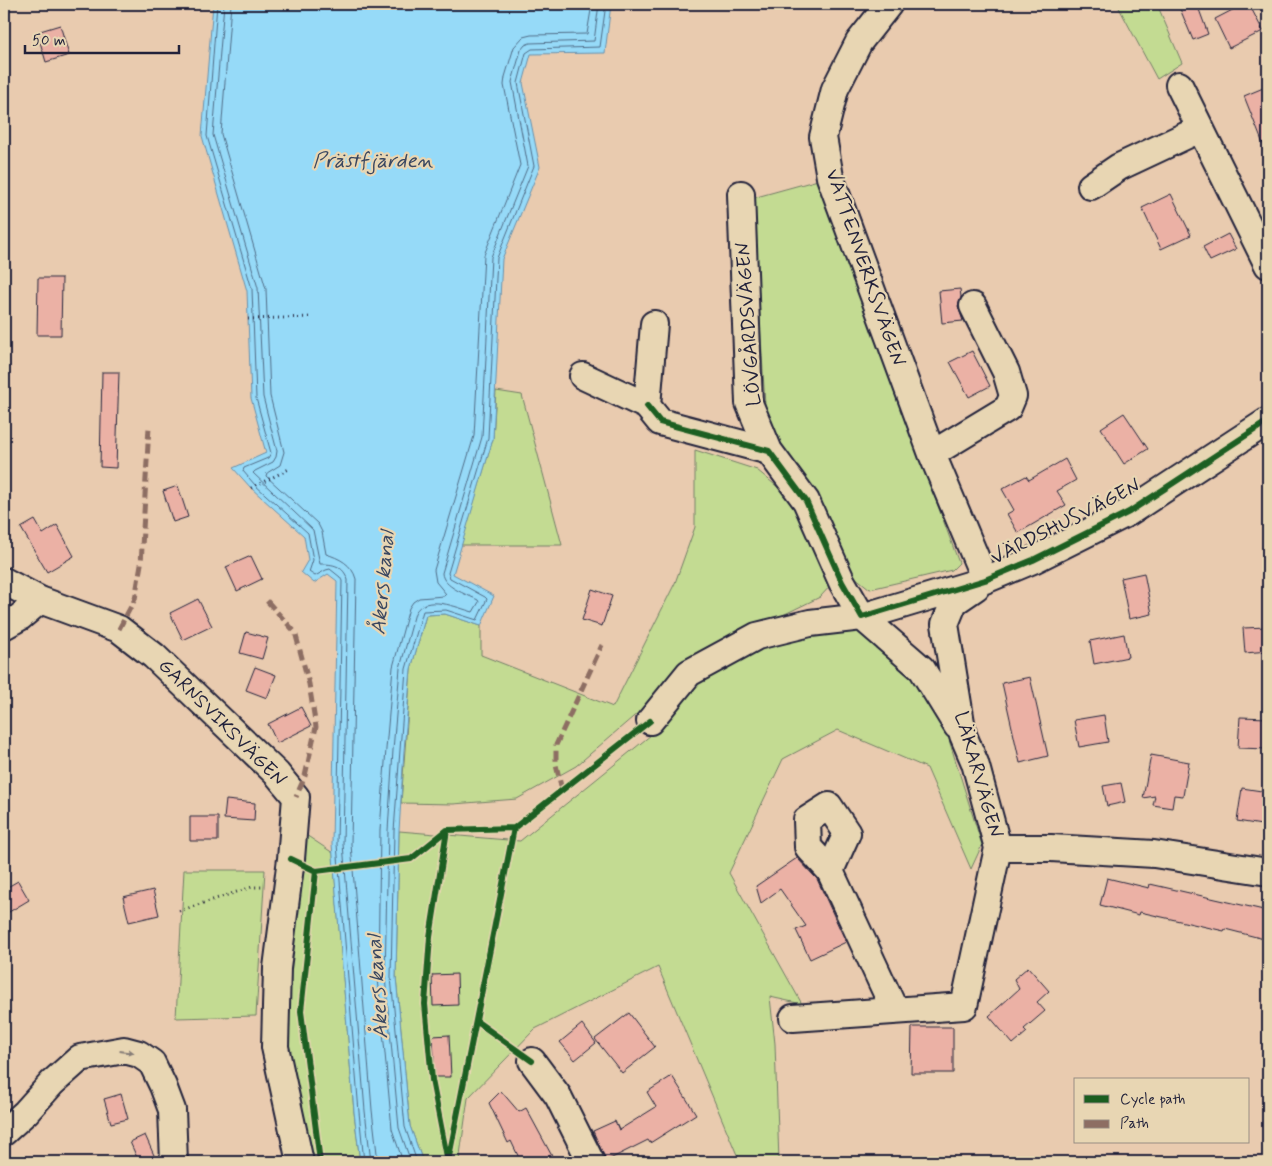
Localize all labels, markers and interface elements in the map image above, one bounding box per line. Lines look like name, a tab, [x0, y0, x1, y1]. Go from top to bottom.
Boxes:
scale bar	[25, 22, 179, 54]
text: 50 m	[32, 31, 66, 51]
water label: Prästfjärden	[313, 147, 434, 175]
street label: VATTENVERKSVÄGEN	[818, 166, 912, 370]
street label: LÖVGÅRDSVÄGEN	[730, 241, 768, 407]
street label: VÄRDSHUSVÄGEN	[986, 472, 1146, 572]
water label: Åkers kanal	[365, 527, 402, 636]
street label: GARNSVIKSVÄGEN	[152, 653, 292, 793]
street label: LÄKARVÄGEN	[947, 708, 1009, 842]
water label: Åkers kanal	[360, 931, 396, 1040]
one-way arrow	[120, 1048, 136, 1056]
legend	[1074, 1078, 1250, 1144]
text: Cycle path	[1120, 1090, 1185, 1110]
text: Path	[1120, 1114, 1149, 1134]

